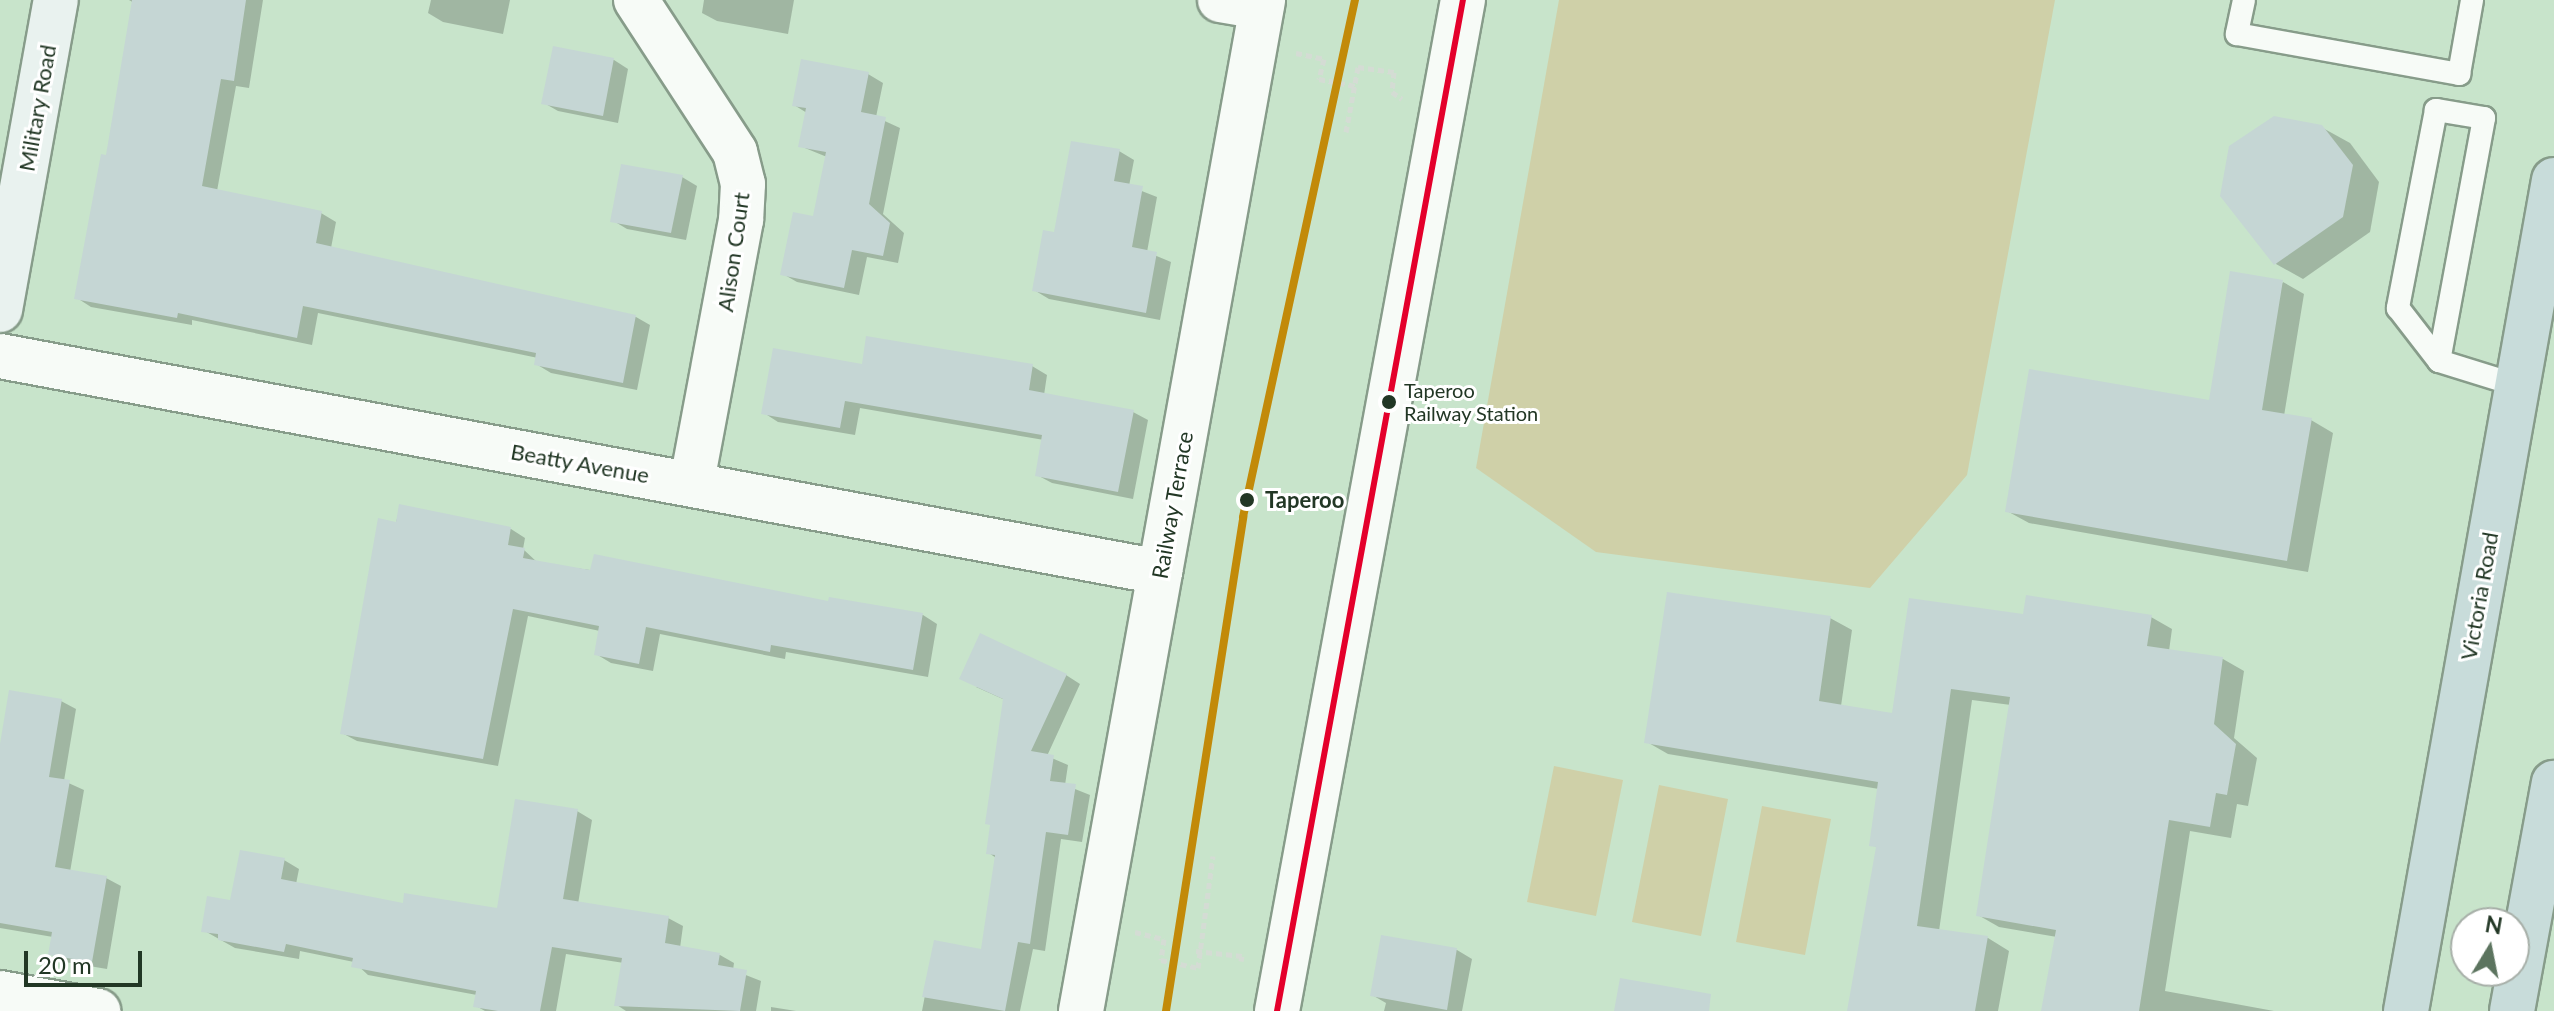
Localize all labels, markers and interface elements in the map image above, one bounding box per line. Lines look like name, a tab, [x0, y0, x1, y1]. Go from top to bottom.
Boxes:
street label: Military Road	[13, 42, 61, 174]
street label: Alison Court	[712, 191, 754, 313]
place label: Taperoo Railway Station	[1404, 378, 1539, 425]
marker: Taperoo Railway Station	[1381, 394, 1397, 410]
street label: Railway Terrace	[1146, 429, 1198, 581]
street label: Beatty Avenue	[508, 438, 652, 488]
place label: Taperoo	[1265, 487, 1344, 513]
marker: Taperoo	[1236, 489, 1258, 511]
street label: Victoria Road	[2455, 530, 2503, 662]
north arrow	[2450, 907, 2530, 987]
text: N	[2483, 910, 2505, 940]
scale bar	[28, 935, 146, 985]
text: 20 m	[38, 950, 92, 979]

